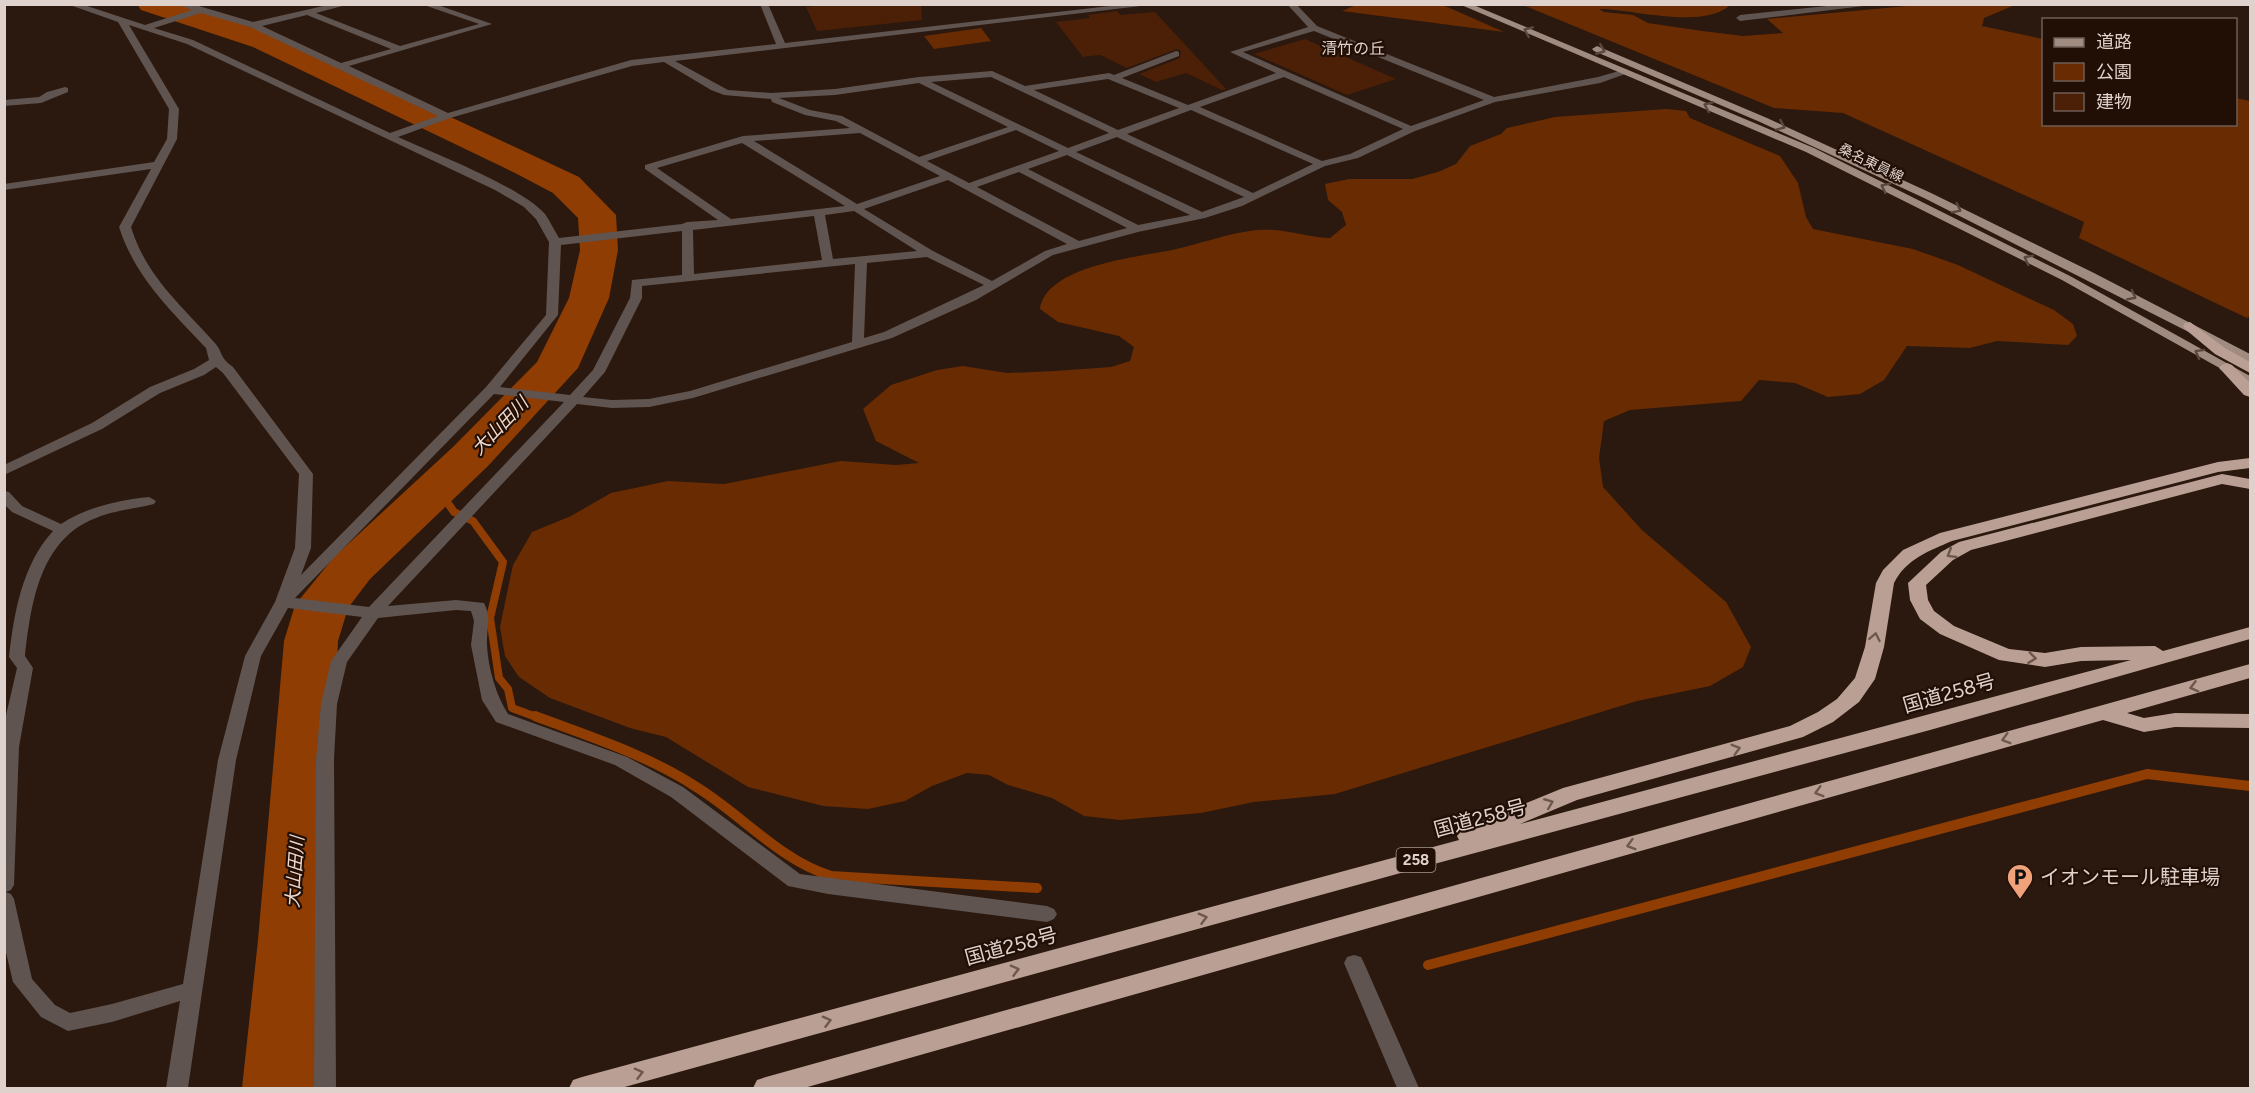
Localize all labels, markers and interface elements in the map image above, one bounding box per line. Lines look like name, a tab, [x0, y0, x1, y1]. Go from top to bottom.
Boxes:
legend	[2042, 18, 2237, 126]
one-way arrow	[1523, 26, 1534, 38]
text: 道路	[2096, 31, 2132, 53]
district label: 清竹の丘	[1321, 39, 1385, 58]
one-way arrow	[1595, 43, 1606, 55]
text: 公園	[2096, 61, 2132, 83]
text: 建物	[2096, 91, 2132, 113]
one-way arrow	[1703, 101, 1714, 113]
one-way arrow	[1774, 118, 1785, 130]
street label: 桑名東員線	[1836, 140, 1906, 186]
one-way arrow	[1881, 183, 1891, 194]
one-way arrow	[1951, 201, 1962, 213]
one-way arrow	[2024, 255, 2035, 266]
one-way arrow	[2125, 289, 2136, 300]
one-way arrow	[2195, 348, 2205, 360]
water label: 大山田川	[467, 391, 534, 460]
one-way arrow	[1947, 546, 1957, 558]
one-way arrow	[1868, 632, 1881, 642]
one-way arrow	[2028, 651, 2037, 664]
street label: 国道258号	[1900, 668, 1998, 718]
one-way arrow	[2189, 679, 2199, 692]
one-way arrow	[2001, 732, 2012, 744]
one-way arrow	[1730, 744, 1741, 756]
one-way arrow	[1814, 785, 1824, 797]
street label: 国道258号	[1431, 794, 1529, 842]
one-way arrow	[1543, 798, 1553, 811]
water label: 大山田川	[282, 833, 309, 909]
one-way arrow	[1626, 838, 1637, 850]
road number: 258	[1396, 848, 1436, 872]
parking icon: イオンモール駐車場	[2005, 862, 2035, 900]
place label: イオンモール駐車場	[2040, 865, 2220, 889]
one-way arrow	[1197, 913, 1208, 925]
street label: 国道258号	[962, 922, 1060, 970]
one-way arrow	[1009, 965, 1020, 977]
one-way arrow	[822, 1016, 832, 1029]
one-way arrow	[633, 1068, 644, 1080]

